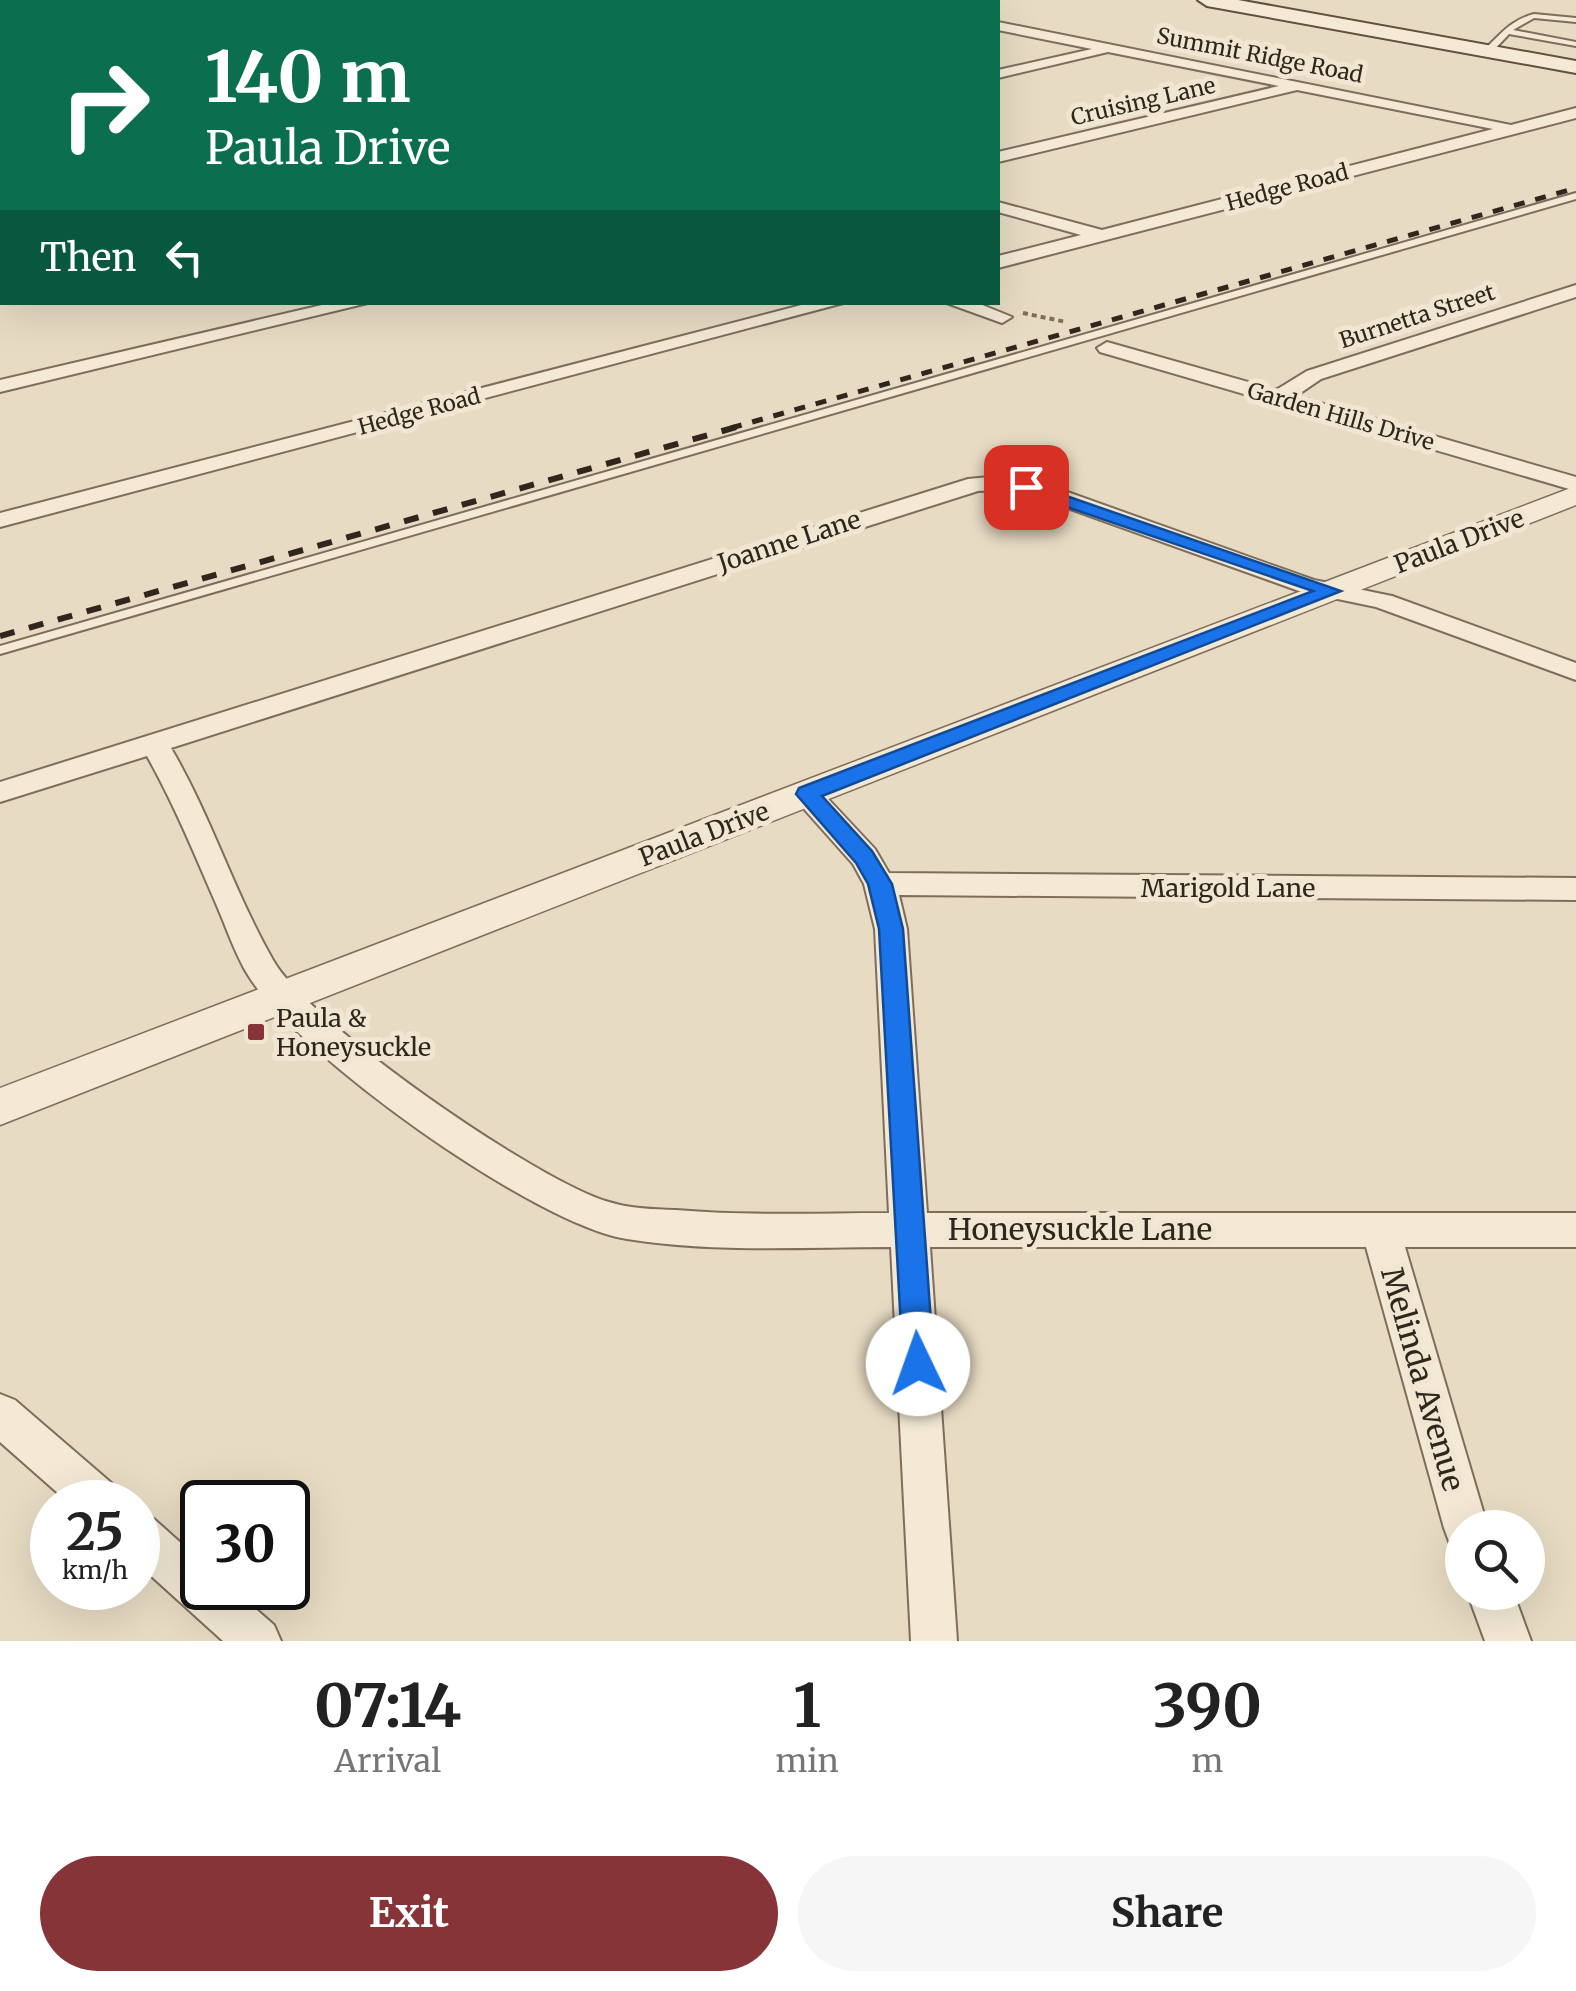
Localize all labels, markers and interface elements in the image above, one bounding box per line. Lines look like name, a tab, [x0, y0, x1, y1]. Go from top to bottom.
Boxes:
street label: Summit Ridge Road	[1154, 21, 1366, 89]
text: 140 m	[205, 33, 411, 121]
icon: right	[40, 40, 170, 170]
street label: Cruising Lane	[1068, 71, 1218, 131]
text: Paula Drive	[205, 120, 451, 176]
street label: Hedge Road	[1223, 157, 1351, 217]
icon: left	[157, 230, 212, 285]
text: Then	[40, 234, 137, 281]
street label: Burnetta Street	[1336, 278, 1499, 354]
street label: Garden Hills Drive	[1244, 376, 1438, 456]
street label: Hedge Road	[355, 381, 483, 441]
pin	[984, 445, 1069, 530]
icon: arrive	[999, 460, 1054, 515]
street label: Paula Drive	[1390, 502, 1528, 580]
street label: Joanne Lane	[713, 503, 864, 579]
street label: Paula Drive	[635, 795, 773, 873]
street label: Marigold Lane	[1141, 872, 1315, 904]
place label: Paula & Honeysuckle	[276, 1002, 431, 1063]
marker: Paula & Honeysuckle	[245, 1021, 267, 1043]
street label: Honeysuckle Lane	[948, 1210, 1212, 1248]
street label: Melinda Avenue	[1373, 1263, 1473, 1495]
position arrow	[866, 1312, 970, 1416]
speed limit sign: 30	[180, 1480, 310, 1610]
text: 25	[66, 1501, 124, 1564]
map controls	[1445, 1510, 1545, 1610]
button: search	[1445, 1510, 1545, 1610]
text: km/h	[62, 1554, 128, 1586]
text: 07:14	[314, 1668, 461, 1743]
text: 1	[793, 1668, 821, 1743]
text: 390	[1153, 1668, 1262, 1743]
text: Arrival	[334, 1741, 441, 1781]
text: min	[775, 1741, 839, 1781]
text: m	[1191, 1741, 1223, 1781]
button: Exit	[40, 1856, 778, 1971]
button: Share	[798, 1856, 1536, 1971]

